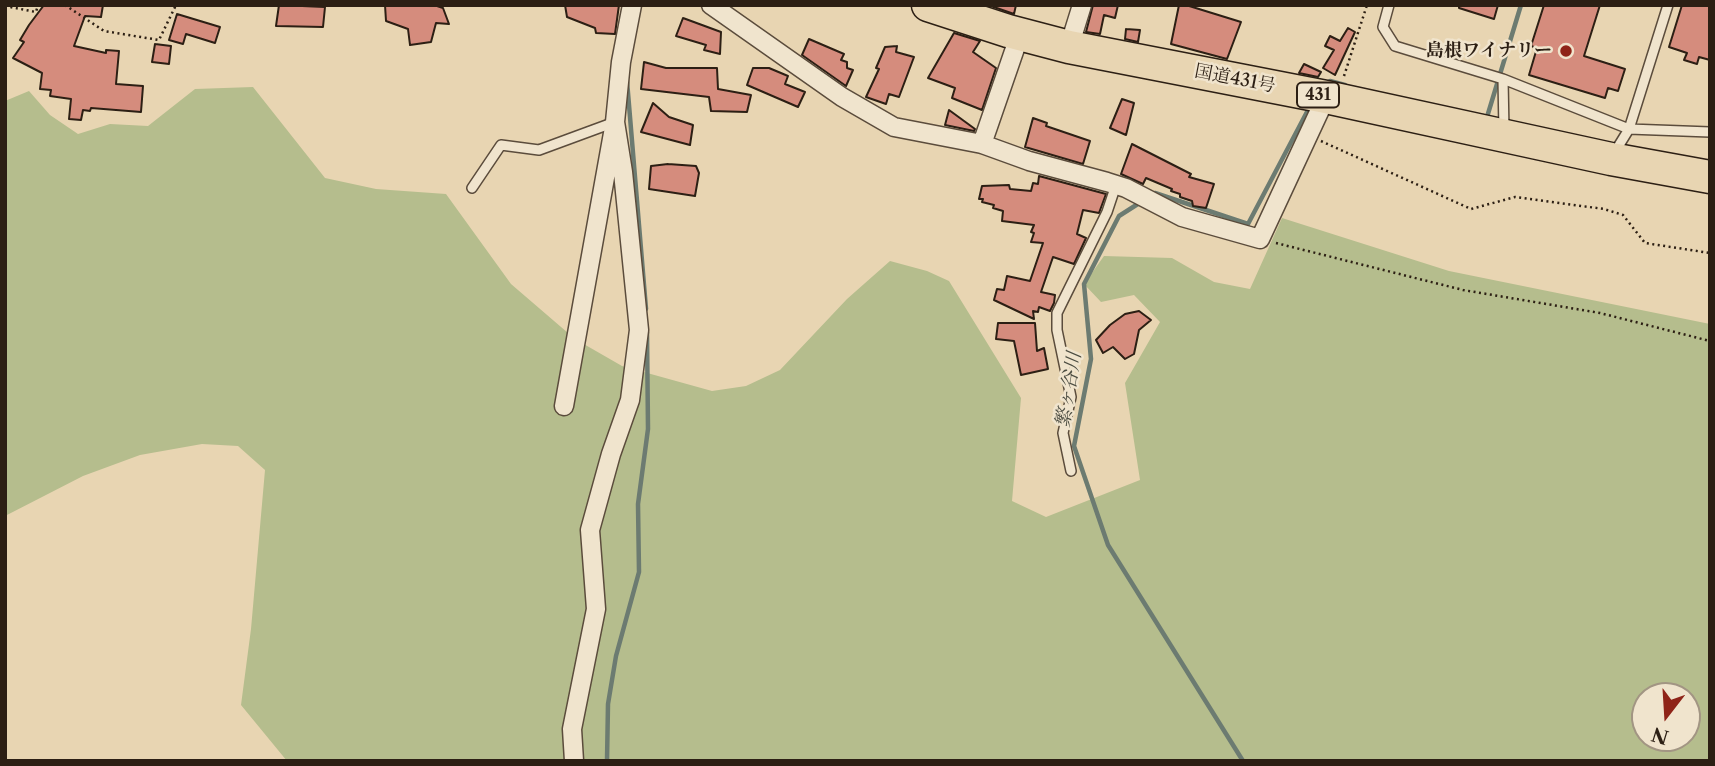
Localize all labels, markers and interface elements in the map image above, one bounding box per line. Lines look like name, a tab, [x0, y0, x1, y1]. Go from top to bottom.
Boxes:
place label: 島根ワイナリー	[1426, 40, 1552, 62]
marker: 島根ワイナリー	[1558, 43, 1574, 59]
street label: 国道431号	[1193, 61, 1277, 97]
road number: 431	[1297, 82, 1339, 108]
water label: 繁ヶ谷川	[1052, 351, 1086, 429]
north arrow	[1631, 682, 1701, 752]
text: N	[1649, 722, 1672, 749]

